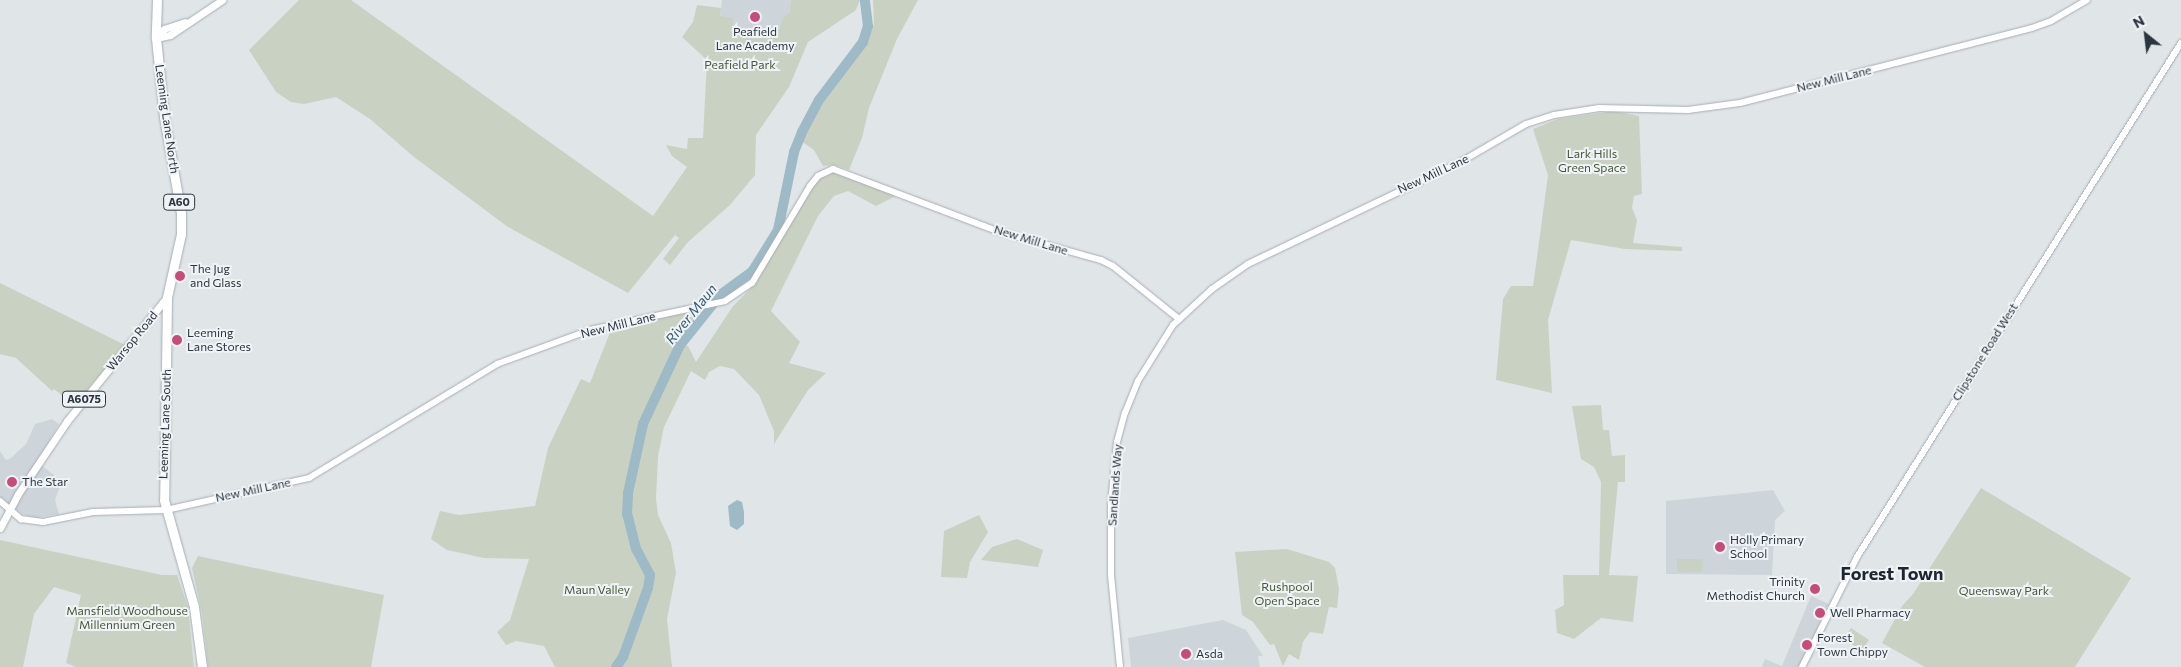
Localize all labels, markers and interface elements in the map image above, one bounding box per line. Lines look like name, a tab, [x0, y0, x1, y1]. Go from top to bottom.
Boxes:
north arrow	[2121, 10, 2171, 60]
marker: Peafield Lane Academy	[749, 11, 761, 23]
text: N	[2130, 11, 2147, 31]
place label: Peafield Lane Academy	[716, 25, 794, 53]
park label: Peafield Park	[704, 58, 776, 72]
street label: Leeming Lane North	[152, 63, 182, 175]
street label: New Mill Lane	[1795, 63, 1873, 95]
park label: Lark Hills Green Space	[1558, 147, 1626, 175]
street label: New Mill Lane	[1395, 151, 1471, 197]
road number: A60	[163, 193, 195, 210]
street label: New Mill Lane	[992, 222, 1070, 258]
place label: The Jug and Glass	[190, 262, 241, 290]
marker: The Jug and Glass	[174, 270, 186, 282]
water label: River Maun	[662, 281, 720, 347]
street label: Clipstone Road West	[1949, 300, 2021, 404]
street label: Warsop Road	[104, 308, 160, 374]
street label: New Mill Lane	[579, 309, 657, 341]
place label: Leeming Lane Stores	[187, 326, 251, 354]
marker: Leeming Lane Stores	[171, 334, 183, 346]
street label: Leeming Lane South	[156, 369, 174, 479]
road number: A6075	[62, 390, 106, 408]
street label: Sandlands Way	[1105, 444, 1125, 526]
place label: The Star	[22, 475, 68, 489]
street label: New Mill Lane	[214, 475, 292, 505]
marker: The Star	[6, 476, 18, 488]
place label: Holly Primary School	[1730, 533, 1804, 561]
marker: Holly Primary School	[1714, 541, 1726, 553]
district label: Forest Town	[1841, 562, 1943, 584]
place label: Trinity Methodist Church	[1706, 575, 1805, 603]
park label: Rushpool Open Space	[1254, 580, 1320, 608]
park label: Maun Valley	[564, 583, 630, 597]
marker: Trinity Methodist Church	[1809, 583, 1821, 595]
park label: Queensway Park	[1959, 584, 2049, 598]
park label: Mansfield Woodhouse Millennium Green	[66, 604, 188, 632]
place label: Well Pharmacy	[1830, 606, 1910, 620]
marker: Well Pharmacy	[1814, 607, 1826, 619]
place label: Forest Town Chippy	[1817, 631, 1888, 659]
marker: Forest Town Chippy	[1801, 639, 1813, 651]
place label: Asda	[1196, 647, 1223, 661]
marker: Asda	[1180, 648, 1192, 660]

